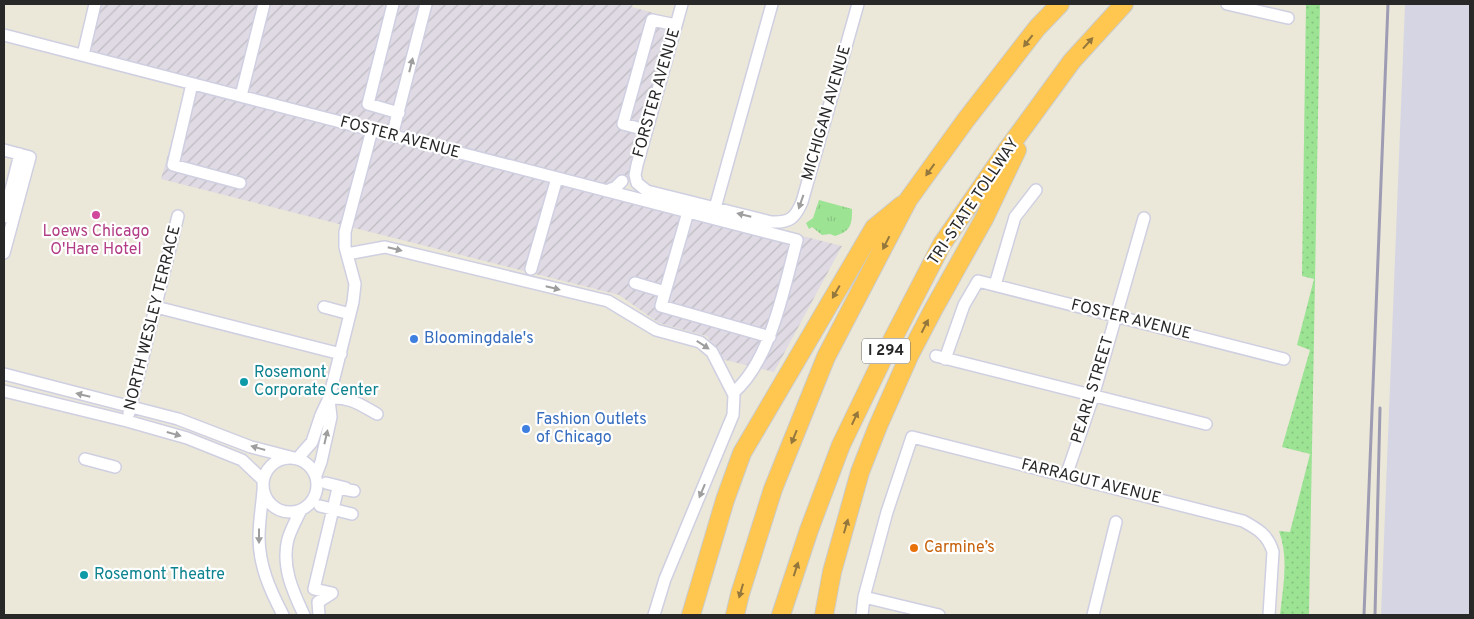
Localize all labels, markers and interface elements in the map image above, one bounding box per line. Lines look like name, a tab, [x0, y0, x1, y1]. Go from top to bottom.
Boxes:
street label: FORSTER AVENUE	[629, 26, 685, 160]
one-way arrow	[1022, 34, 1033, 47]
one-way arrow	[1082, 38, 1094, 50]
street label: MICHIGAN AVENUE	[798, 43, 856, 183]
one-way arrow	[407, 58, 415, 73]
street label: FOSTER AVENUE	[338, 112, 462, 164]
street label: TRI-STATE TOLLWAY	[924, 135, 1024, 269]
one-way arrow	[925, 163, 935, 177]
one-way arrow	[797, 195, 805, 210]
marker: Loews Chicago O'Hare Hotel	[90, 209, 102, 221]
one-way arrow	[736, 211, 751, 219]
place label: Loews Chicago O'Hare Hotel	[43, 222, 150, 260]
street label: NORTH WESLEY TERRACE	[120, 223, 186, 413]
one-way arrow	[882, 236, 890, 250]
one-way arrow	[387, 245, 402, 253]
one-way arrow	[545, 284, 560, 292]
one-way arrow	[832, 286, 841, 299]
street label: FOSTER AVENUE	[1069, 295, 1193, 345]
one-way arrow	[921, 319, 929, 333]
place label: Bloomingdale's	[424, 329, 534, 349]
marker: Bloomingdale's	[408, 333, 420, 345]
street label: PEARL STREET	[1067, 334, 1119, 446]
road number: I 294	[862, 338, 910, 364]
one-way arrow	[696, 341, 709, 350]
place label: Rosemont Corporate Center	[254, 363, 379, 401]
marker: Rosemont Corporate Center	[238, 376, 250, 388]
one-way arrow	[76, 390, 91, 398]
place label: Fashion Outlets of Chicago	[536, 410, 647, 448]
one-way arrow	[850, 410, 859, 425]
marker: Fashion Outlets of Chicago	[520, 423, 532, 435]
one-way arrow	[166, 430, 182, 438]
one-way arrow	[322, 430, 330, 445]
one-way arrow	[790, 430, 797, 445]
one-way arrow	[250, 444, 265, 452]
street label: FARRAGUT AVENUE	[1019, 455, 1163, 509]
one-way arrow	[697, 484, 705, 498]
one-way arrow	[842, 518, 850, 533]
one-way arrow	[255, 529, 263, 545]
place label: Carmine’s	[924, 538, 995, 558]
marker: Carmine’s	[908, 542, 920, 554]
one-way arrow	[792, 561, 800, 576]
place label: Rosemont Theatre	[94, 565, 225, 585]
marker: Rosemont Theatre	[78, 569, 90, 581]
one-way arrow	[737, 583, 745, 599]

